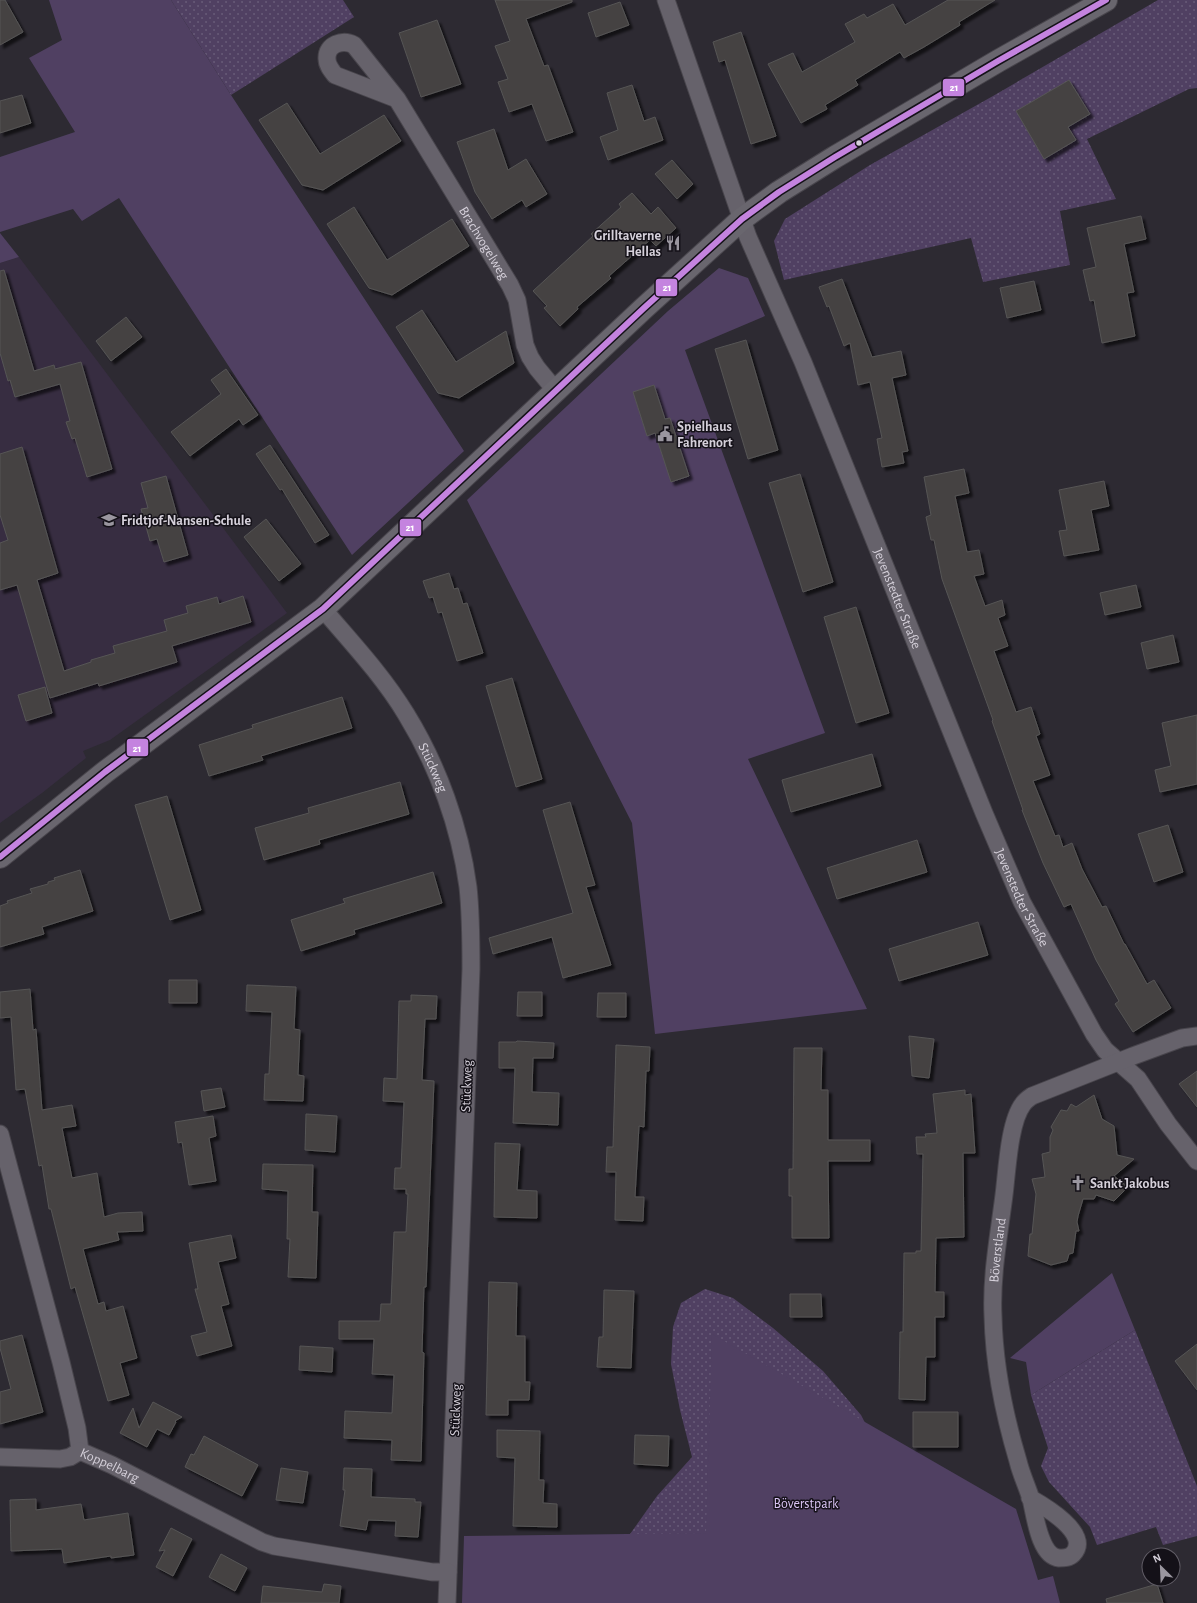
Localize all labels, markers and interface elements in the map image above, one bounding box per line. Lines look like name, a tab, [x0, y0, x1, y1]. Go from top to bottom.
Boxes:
line badge: 21	[942, 78, 965, 97]
text: 21	[949, 82, 959, 93]
unlabelled marker	[854, 138, 864, 148]
street label: Brachvogelweg	[456, 204, 511, 282]
place label: Grilltaverne Hellas	[594, 229, 661, 259]
restaurant icon: Grilltaverne Hellas	[664, 234, 682, 252]
line badge: 21	[655, 278, 678, 297]
text: 21	[662, 282, 672, 293]
place label: Spielhaus Fahrenort	[677, 420, 733, 450]
public building icon: Spielhaus Fahrenort	[656, 425, 674, 443]
school or university icon: Fridtjof-Nansen-Schule	[100, 511, 118, 529]
place label: Fridtjof-Nansen-Schule	[121, 514, 251, 528]
line badge: 21	[399, 518, 422, 537]
text: 21	[405, 522, 415, 533]
street label: Jevenstedter Straße	[871, 546, 923, 651]
line badge: 21	[126, 738, 149, 757]
street label: Stückweg	[415, 741, 449, 794]
text: 21	[132, 743, 142, 754]
street label: Jevenstedter Straße	[992, 847, 1051, 949]
street label: Stückweg	[459, 1059, 475, 1112]
church icon: Sankt Jakobus	[1069, 1174, 1087, 1192]
place label: Sankt Jakobus	[1090, 1177, 1169, 1191]
street label: Böverstland	[987, 1217, 1009, 1283]
street label: Stückweg	[448, 1383, 464, 1436]
street label: Koppelbarg	[78, 1446, 141, 1486]
park label: Böverstpark	[774, 1497, 839, 1511]
north arrow	[1141, 1547, 1181, 1587]
text: N	[1151, 1552, 1163, 1565]

